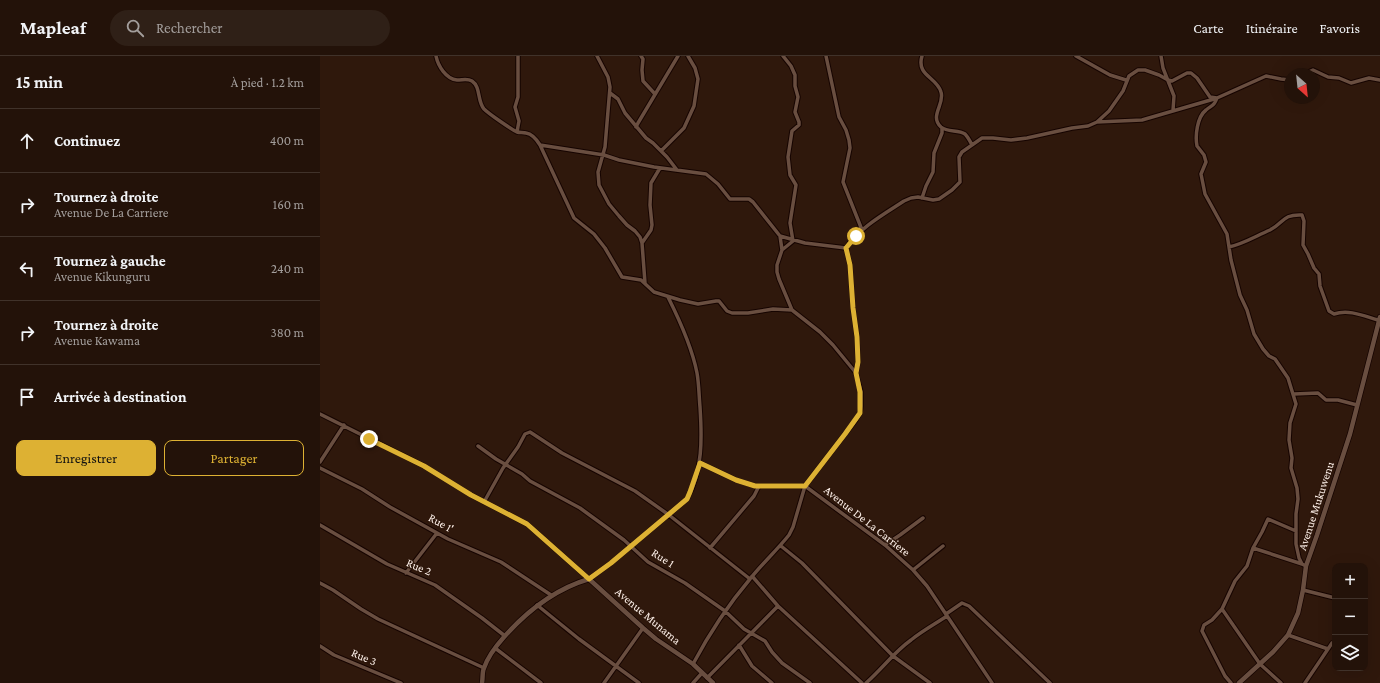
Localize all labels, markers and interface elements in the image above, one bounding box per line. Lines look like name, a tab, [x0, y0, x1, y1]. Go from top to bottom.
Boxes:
search box	[110, 10, 390, 46]
text: Mapleaf	[20, 17, 86, 38]
icon: search	[124, 17, 146, 39]
text: Rechercher	[156, 20, 223, 36]
text: Carte	[1193, 20, 1224, 36]
text: Itinéraire	[1246, 20, 1298, 36]
text: Favoris	[1320, 20, 1360, 36]
north arrow	[1284, 68, 1320, 104]
text: 15 min	[16, 73, 63, 92]
text: À pied · 1.2 km	[231, 75, 304, 90]
icon: ahead	[16, 130, 38, 152]
text: Continuez	[54, 133, 120, 149]
text: 400 m	[270, 133, 304, 148]
text: Tournez à droite	[54, 189, 158, 205]
icon: right	[16, 194, 38, 216]
text: 160 m	[273, 197, 304, 212]
text: Avenue De La Carriere	[54, 205, 169, 220]
route start	[847, 227, 865, 245]
text: Tournez à gauche	[54, 253, 166, 269]
icon: left	[16, 258, 38, 280]
text: 240 m	[271, 261, 304, 276]
text: Avenue Kikunguru	[54, 269, 150, 284]
text: Tournez à droite	[54, 317, 158, 333]
icon: right	[16, 322, 38, 344]
text: 380 m	[271, 325, 304, 340]
text: Avenue Kawama	[54, 333, 140, 348]
icon: arrive	[16, 386, 38, 408]
text: Arrivée à destination	[54, 389, 187, 405]
route end	[360, 430, 378, 448]
button: Enregistrer	[16, 440, 156, 476]
button: Partager	[164, 440, 304, 476]
street label: Avenue Mukuwenu	[1295, 459, 1337, 552]
street label: Avenue De La Carriere	[821, 483, 913, 559]
street label: Rue 1'	[426, 510, 456, 536]
street label: Rue 1	[649, 545, 677, 571]
street label: Rue 2	[404, 555, 434, 579]
map controls	[1332, 563, 1368, 671]
button: +	[1332, 563, 1368, 599]
street label: Avenue Munama	[612, 585, 684, 648]
button: −	[1332, 599, 1368, 635]
button: layers	[1332, 635, 1368, 671]
street label: Rue 3	[349, 645, 379, 669]

